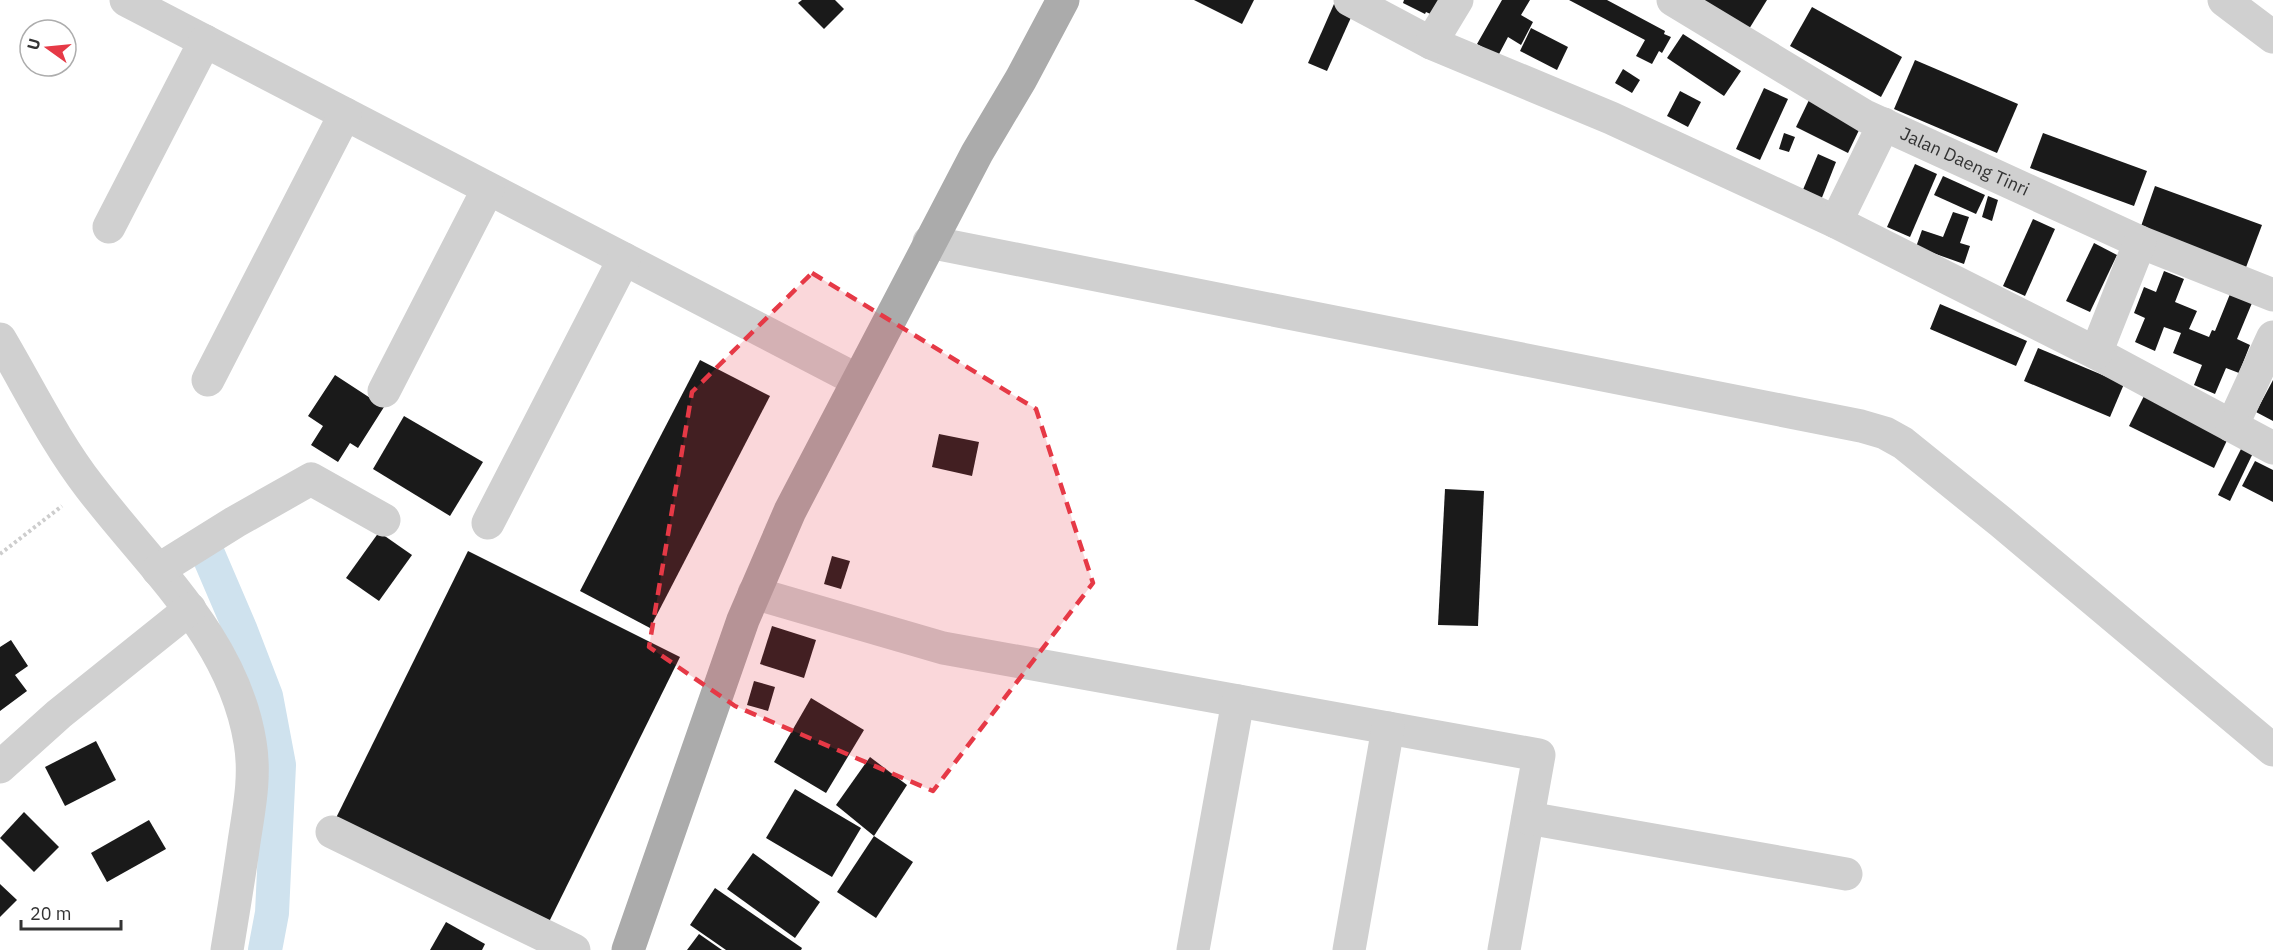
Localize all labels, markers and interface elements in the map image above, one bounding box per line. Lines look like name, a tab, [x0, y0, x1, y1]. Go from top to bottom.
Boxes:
north arrow	[18, 18, 78, 78]
text: U	[22, 36, 45, 52]
street label: Jalan Daeng Tinri	[1897, 122, 2033, 201]
scale bar	[21, 893, 122, 931]
text: 20 m	[30, 902, 72, 925]

